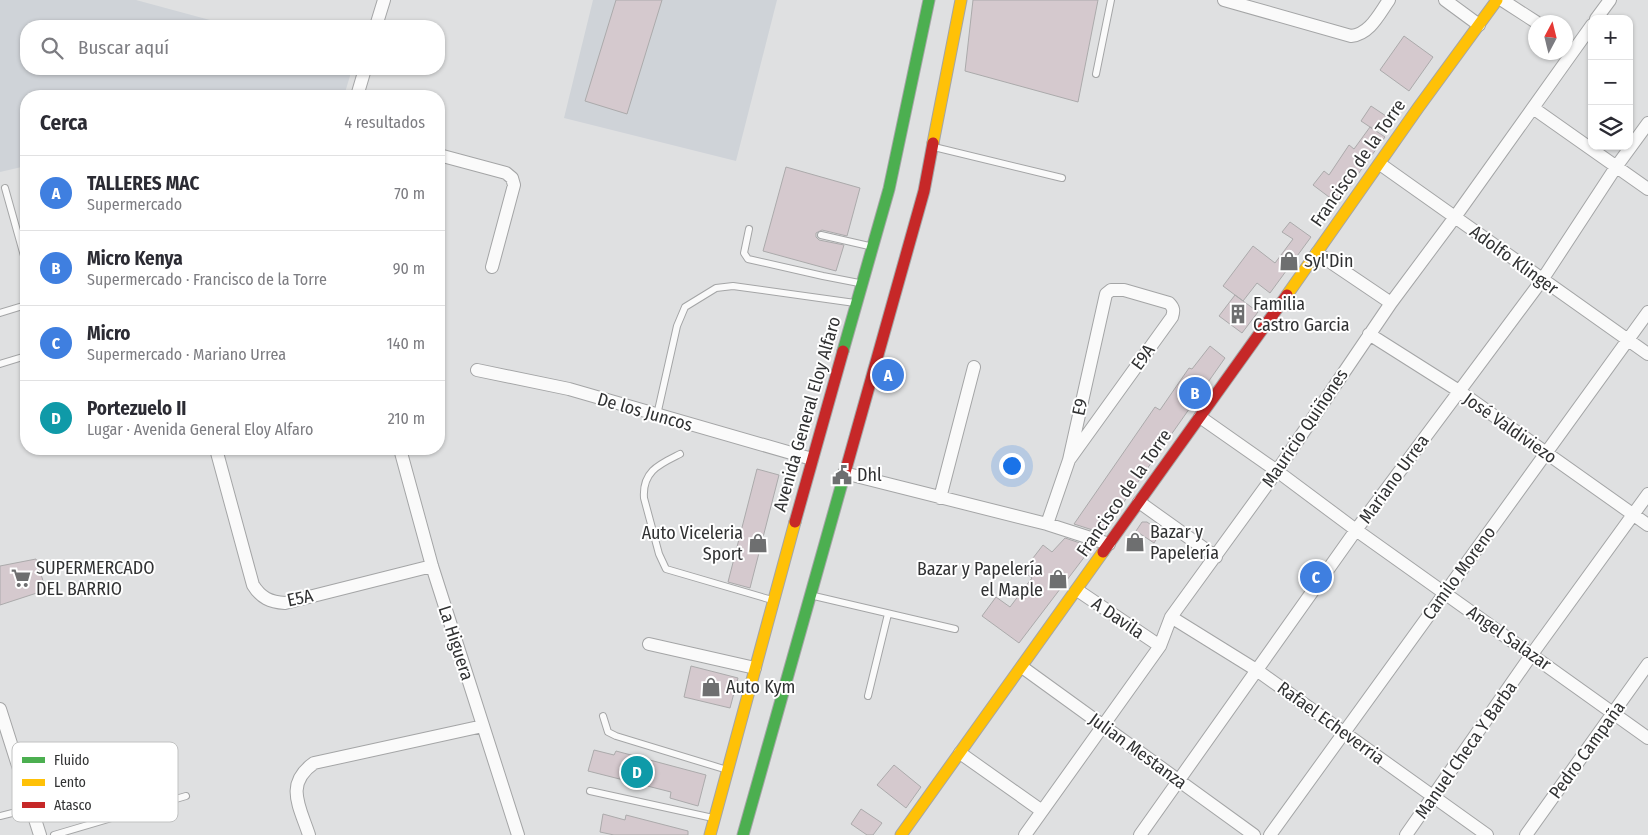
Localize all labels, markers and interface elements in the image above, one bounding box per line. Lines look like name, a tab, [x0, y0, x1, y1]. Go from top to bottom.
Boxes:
north arrow	[1528, 15, 1573, 60]
map controls	[1588, 15, 1633, 150]
button: +	[1588, 15, 1633, 60]
search box	[20, 20, 445, 75]
icon: search	[38, 34, 66, 62]
text: Buscar aquí	[78, 36, 169, 59]
button: −	[1588, 60, 1633, 105]
street label: Francisco de la Torre	[1306, 95, 1410, 231]
button: layers	[1588, 105, 1633, 150]
text: Cerca	[40, 110, 88, 136]
text: 4 resultados	[344, 113, 425, 132]
text: TALLERES MAC	[87, 172, 199, 195]
text: A	[52, 184, 60, 203]
text: 70 m	[394, 184, 425, 203]
text: Supermercado	[87, 195, 182, 214]
street label: Adolfo Klinger	[1465, 221, 1563, 300]
text: Micro Kenya	[87, 247, 183, 270]
shop icon: Syl'Din	[1278, 250, 1300, 272]
place label: Syl'Din	[1304, 250, 1353, 272]
text: B	[52, 259, 60, 278]
text: 90 m	[393, 259, 425, 278]
text: Supermercado · Francisco de la Torre	[87, 270, 327, 289]
place label: Familia Castro Garcia	[1253, 293, 1350, 336]
building icon: Familia Castro Garcia	[1227, 303, 1249, 325]
street label: Avenida General Eloy Alfaro	[769, 314, 845, 514]
text: Micro	[87, 322, 130, 345]
text: C	[52, 334, 60, 353]
text: 140 m	[387, 334, 425, 353]
street label: E9A	[1126, 340, 1160, 374]
text: Supermercado · Mariano Urrea	[87, 345, 286, 364]
pin: A	[872, 356, 904, 394]
street label: Mauricio Quiñones	[1257, 364, 1353, 491]
pin: B	[1179, 374, 1211, 412]
street label: De los Juncos	[595, 388, 695, 436]
street label: José Valdiviezo	[1459, 388, 1561, 468]
street label: E9	[1067, 396, 1093, 418]
text: Portezuelo II	[87, 397, 186, 420]
text: D	[51, 409, 61, 428]
text: 210 m	[388, 409, 425, 428]
text: Lugar · Avenida General Eloy Alfaro	[87, 420, 313, 439]
street label: Francisco de la Torre	[1072, 425, 1176, 561]
street label: Mariano Urrea	[1354, 430, 1434, 528]
your location	[999, 453, 1025, 479]
public building icon: Dhl	[831, 464, 853, 486]
place label: Dhl	[857, 464, 882, 486]
place label: Bazar y Papelería	[1150, 521, 1219, 564]
place label: Auto Viceleria Sport	[642, 522, 743, 565]
street label: Camilo Moreno	[1418, 522, 1500, 624]
shop icon: Bazar y Papelería	[1124, 531, 1146, 553]
shop icon: Auto Viceleria Sport	[747, 532, 769, 554]
place label: SUPERMERCADO DEL BARRIO	[36, 557, 154, 600]
place label: Bazar y Papelería el Maple	[917, 558, 1043, 601]
pin: C	[1300, 558, 1332, 596]
supermarket icon: SUPERMERCADO DEL BARRIO	[10, 567, 32, 589]
shop icon: Bazar y Papelería el Maple	[1047, 568, 1069, 590]
street label: E5A	[285, 584, 316, 611]
street label: A Davila	[1088, 593, 1149, 644]
street label: Angel Salazar	[1463, 601, 1556, 676]
street label: La Higuera	[434, 603, 478, 683]
shop icon: Auto Kym	[700, 676, 722, 698]
place label: Auto Kym	[726, 676, 795, 698]
street label: Rafael Echeverria	[1273, 677, 1389, 769]
street label: Manuel Checa Y Barba	[1410, 677, 1522, 823]
street label: Pedro Campaña	[1544, 697, 1630, 803]
street label: Julian Mestanza	[1085, 708, 1191, 794]
legend	[12, 742, 178, 822]
text: Fluido	[54, 752, 89, 769]
pin: D	[621, 753, 653, 791]
text: Lento	[54, 774, 86, 791]
text: Atasco	[54, 797, 92, 814]

